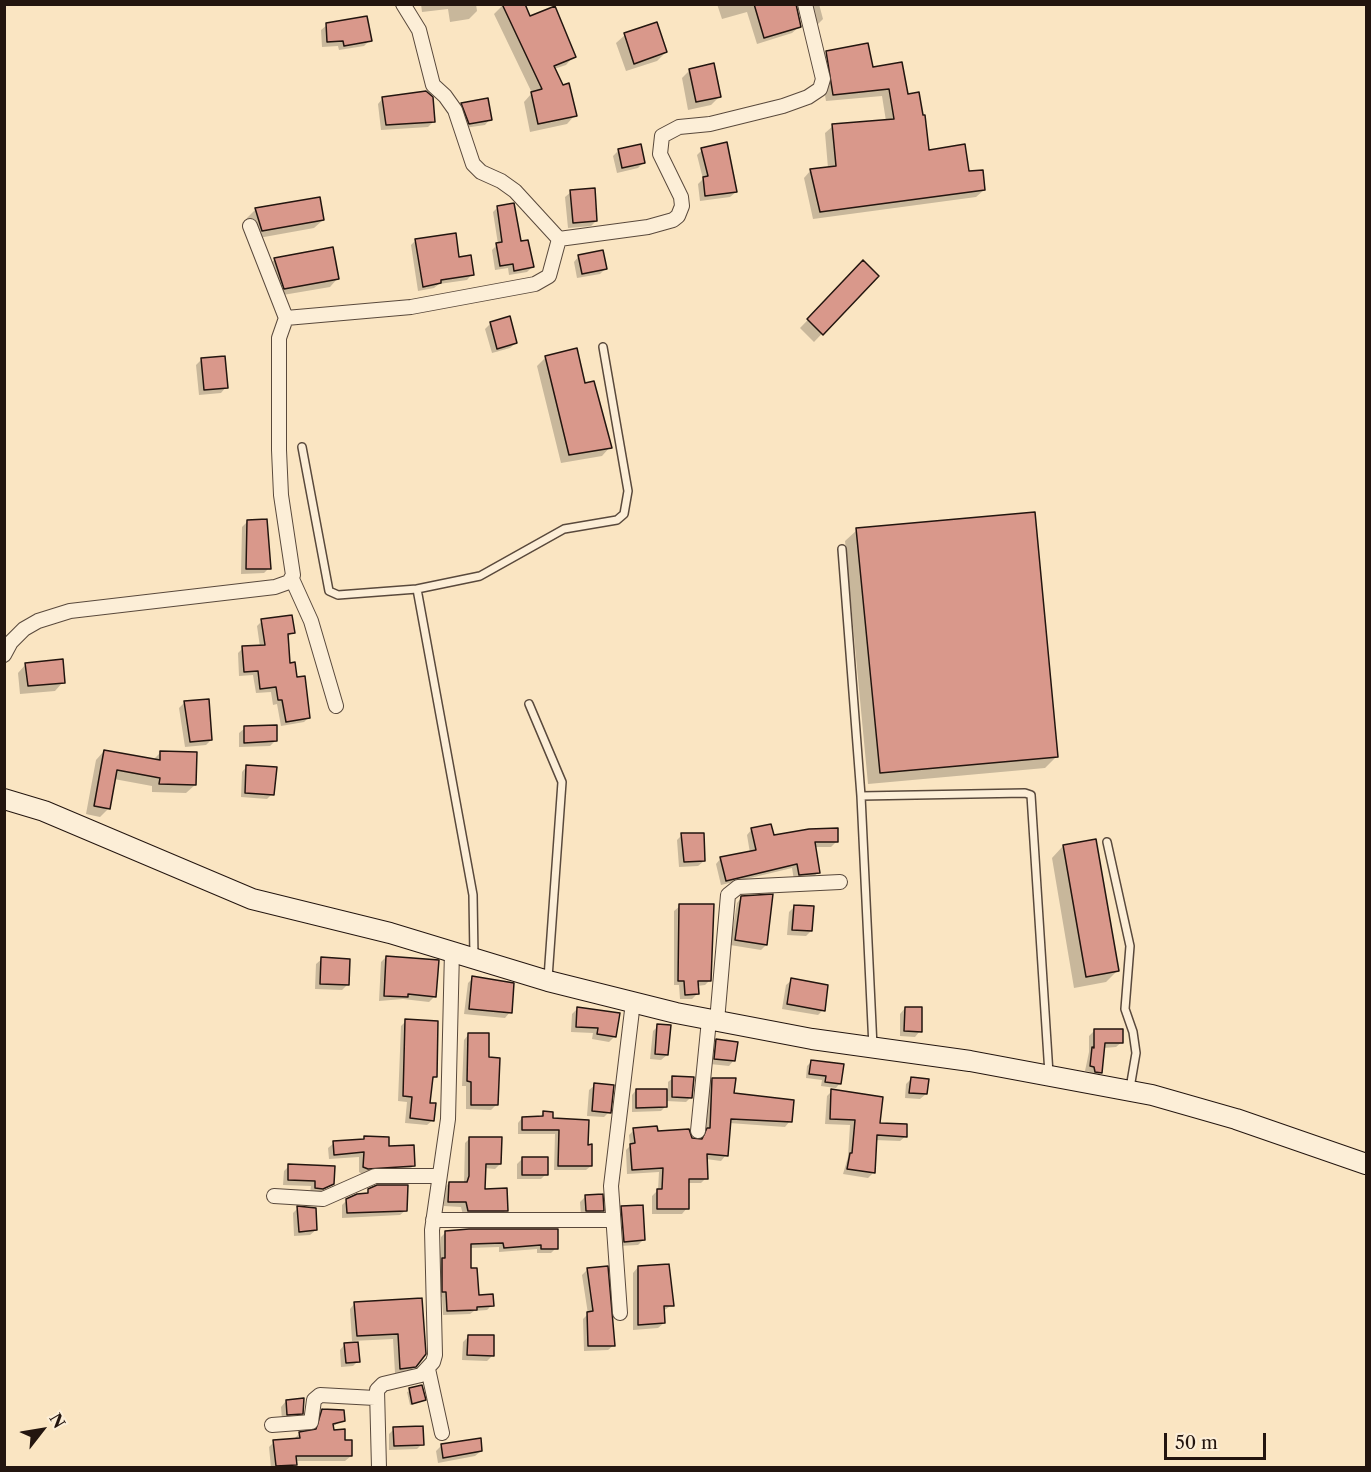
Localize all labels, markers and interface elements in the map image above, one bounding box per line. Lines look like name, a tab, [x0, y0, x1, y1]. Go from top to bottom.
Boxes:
north arrow	[12, 1400, 72, 1460]
text: N	[45, 1410, 70, 1432]
scale bar	[1167, 1421, 1269, 1459]
text: 50 m	[1175, 1432, 1218, 1454]

